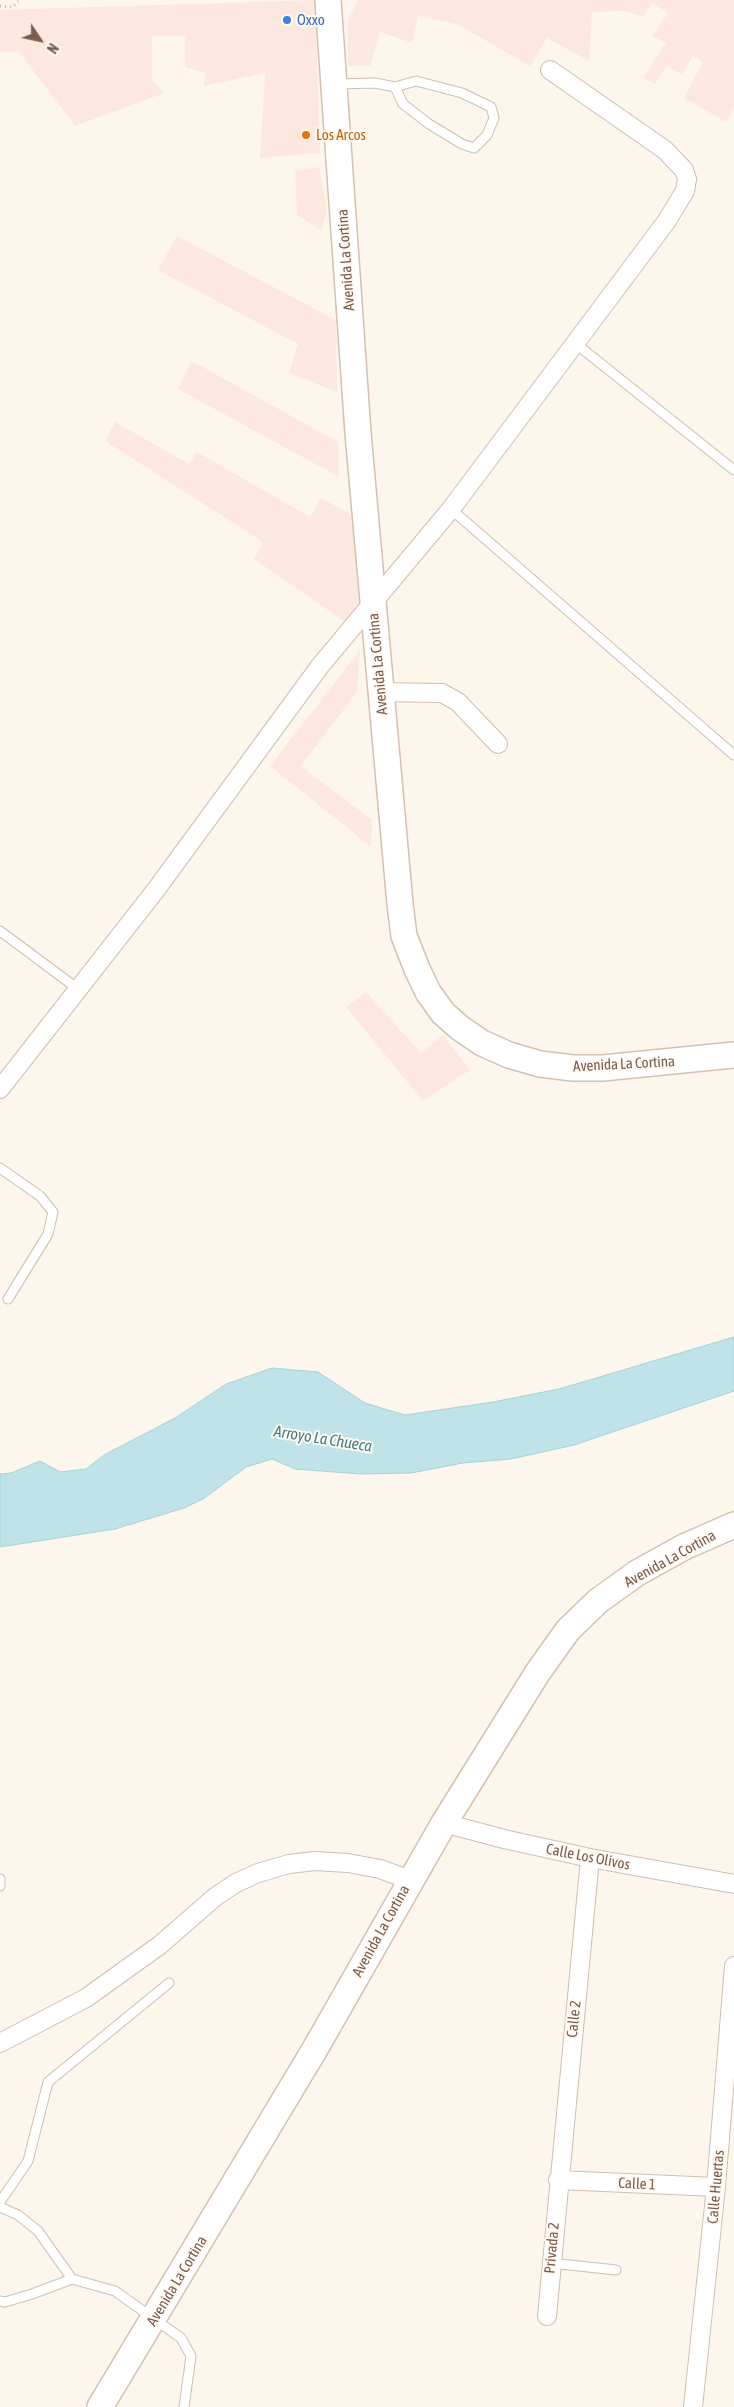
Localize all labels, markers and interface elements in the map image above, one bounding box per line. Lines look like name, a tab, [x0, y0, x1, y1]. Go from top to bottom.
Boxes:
place label: Oxxo	[297, 11, 325, 29]
marker: Oxxo	[281, 14, 293, 26]
north arrow	[15, 15, 65, 65]
text: N	[43, 40, 61, 56]
place label: Los Arcos	[316, 126, 366, 144]
marker: Los Arcos	[300, 129, 312, 141]
street label: Avenida La Cortina	[333, 209, 359, 311]
street label: Avenida La Cortina	[365, 612, 391, 716]
street label: Avenida La Cortina	[573, 1052, 675, 1076]
water label: Arroyo La Chueca	[273, 1422, 373, 1456]
street label: Avenida La Cortina	[621, 1526, 719, 1592]
street label: Calle Los Olivos	[544, 1840, 632, 1874]
street label: Avenida La Cortina	[348, 1882, 414, 1980]
street label: Calle 2	[563, 1999, 585, 2039]
street label: Calle Huertas	[704, 2149, 728, 2225]
street label: Calle 1	[618, 2174, 656, 2194]
street label: Privada 2	[541, 2222, 563, 2274]
street label: Avenida La Cortina	[143, 2233, 211, 2329]

